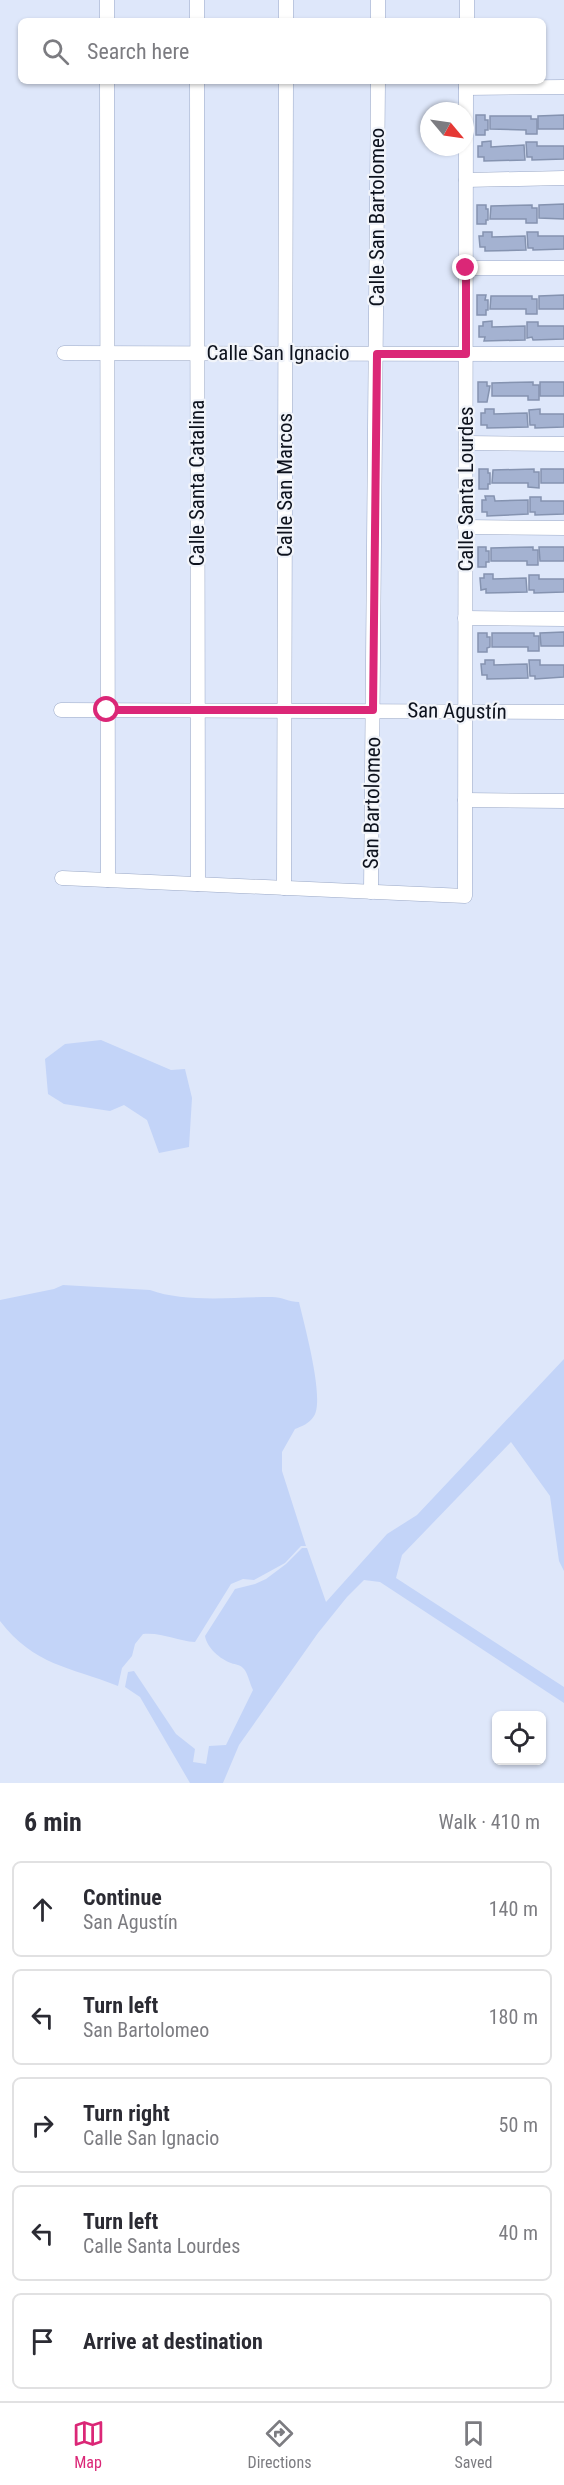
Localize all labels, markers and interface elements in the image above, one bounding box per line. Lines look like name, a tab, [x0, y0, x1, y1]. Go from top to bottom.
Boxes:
search box	[18, 18, 546, 84]
icon: search	[39, 35, 72, 68]
text: Search here	[87, 39, 189, 64]
north arrow	[420, 102, 474, 156]
street label: Calle San Bartolomeo	[365, 128, 389, 306]
route end	[452, 254, 478, 280]
street label: Calle San Ignacio	[206, 341, 350, 365]
street label: Calle Santa Catalina	[185, 400, 209, 566]
street label: Calle Santa Lourdes	[454, 406, 478, 572]
street label: Calle San Marcos	[273, 413, 297, 557]
route start	[93, 696, 119, 722]
street label: San Agustín	[407, 698, 507, 724]
street label: San Bartolomeo	[359, 737, 385, 869]
map controls	[492, 1711, 546, 1765]
button: locate	[492, 1711, 546, 1765]
text: 6 min	[24, 1807, 82, 1837]
text: Walk · 410 m	[439, 1810, 540, 1834]
text: Continue	[83, 1885, 162, 1910]
icon: ahead	[26, 1893, 59, 1926]
text: 140 m	[489, 1897, 538, 1921]
text: San Agustín	[83, 1910, 178, 1934]
text: Turn left	[83, 1993, 158, 2018]
icon: left	[26, 2001, 59, 2034]
text: 180 m	[489, 2005, 538, 2029]
text: San Bartolomeo	[83, 2018, 209, 2042]
text: Turn right	[83, 2101, 170, 2126]
icon: right	[26, 2109, 59, 2142]
text: 50 m	[499, 2113, 538, 2137]
text: Calle San Ignacio	[83, 2126, 219, 2150]
text: Turn left	[83, 2209, 158, 2234]
icon: left	[26, 2217, 59, 2250]
text: 40 m	[499, 2221, 538, 2245]
text: Calle Santa Lourdes	[83, 2234, 240, 2258]
icon: arrive	[26, 2325, 59, 2358]
text: Arrive at destination	[83, 2329, 263, 2354]
tab: Map	[72, 2417, 105, 2472]
tab: Directions	[248, 2417, 311, 2472]
tab: Saved	[454, 2417, 492, 2472]

